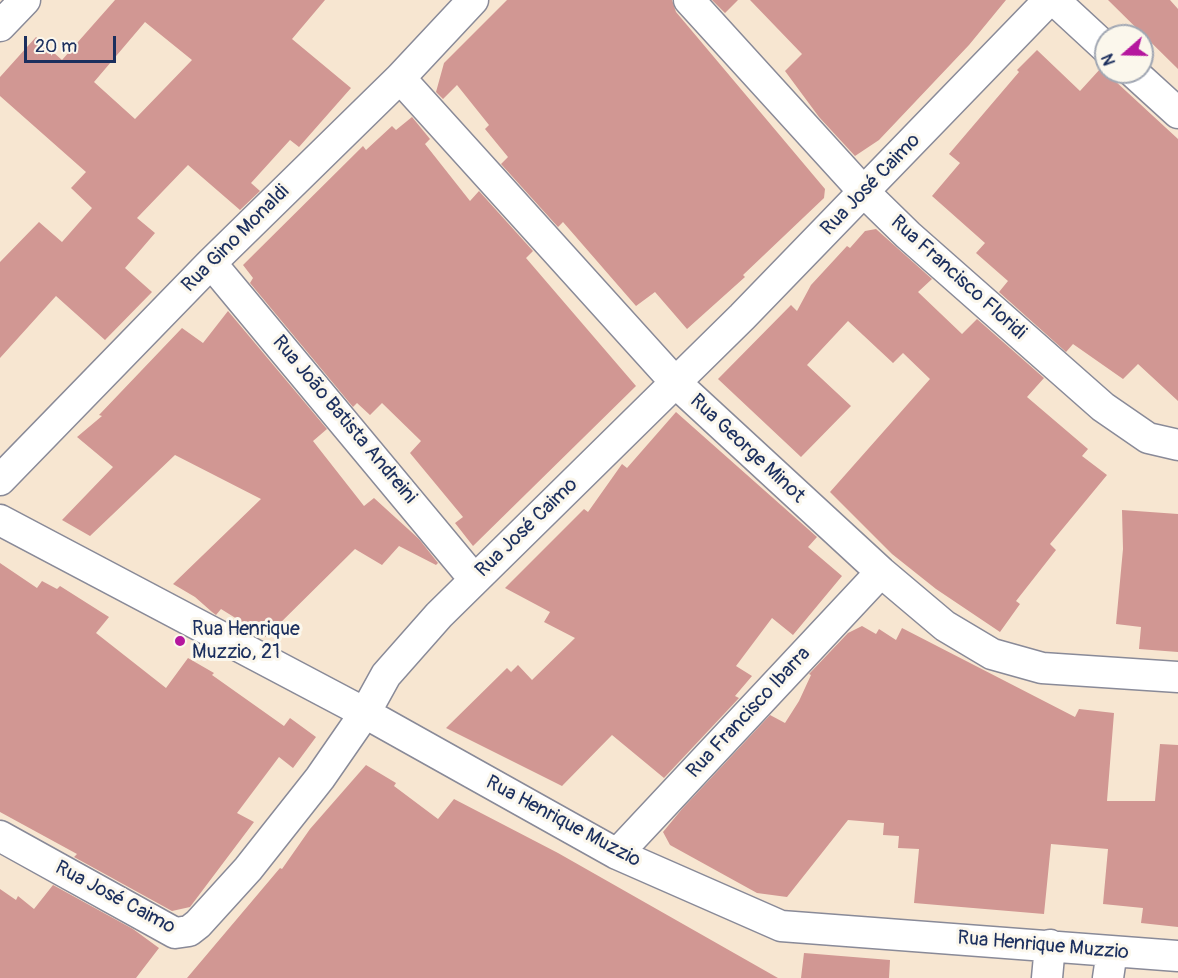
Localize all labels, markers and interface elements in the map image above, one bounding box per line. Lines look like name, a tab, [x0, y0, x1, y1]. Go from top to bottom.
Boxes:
scale bar	[27, 24, 118, 62]
north arrow	[1094, 24, 1154, 84]
text: 20 m	[35, 35, 77, 58]
text: N	[1098, 51, 1120, 68]
street label: Rua José Caimo	[816, 129, 926, 241]
street label: Rua Gino Monaldi	[177, 180, 295, 298]
street label: Rua Francisco Floridi	[885, 211, 1031, 345]
street label: Rua João Batista Andreini	[267, 331, 421, 509]
street label: Rua George Minot	[684, 389, 810, 509]
street label: Rua José Caimo	[471, 473, 583, 583]
place label: Rua Henrique Muzzio, 21	[192, 618, 300, 665]
marker: Rua Henrique Muzzio, 21	[173, 634, 187, 648]
street label: Rua Francisco Ibarra	[682, 642, 816, 784]
street label: Rua Henrique Muzzio	[482, 771, 644, 873]
street label: Rua José Caimo	[51, 856, 179, 940]
street label: Rua Henrique Muzzio	[956, 927, 1130, 965]

